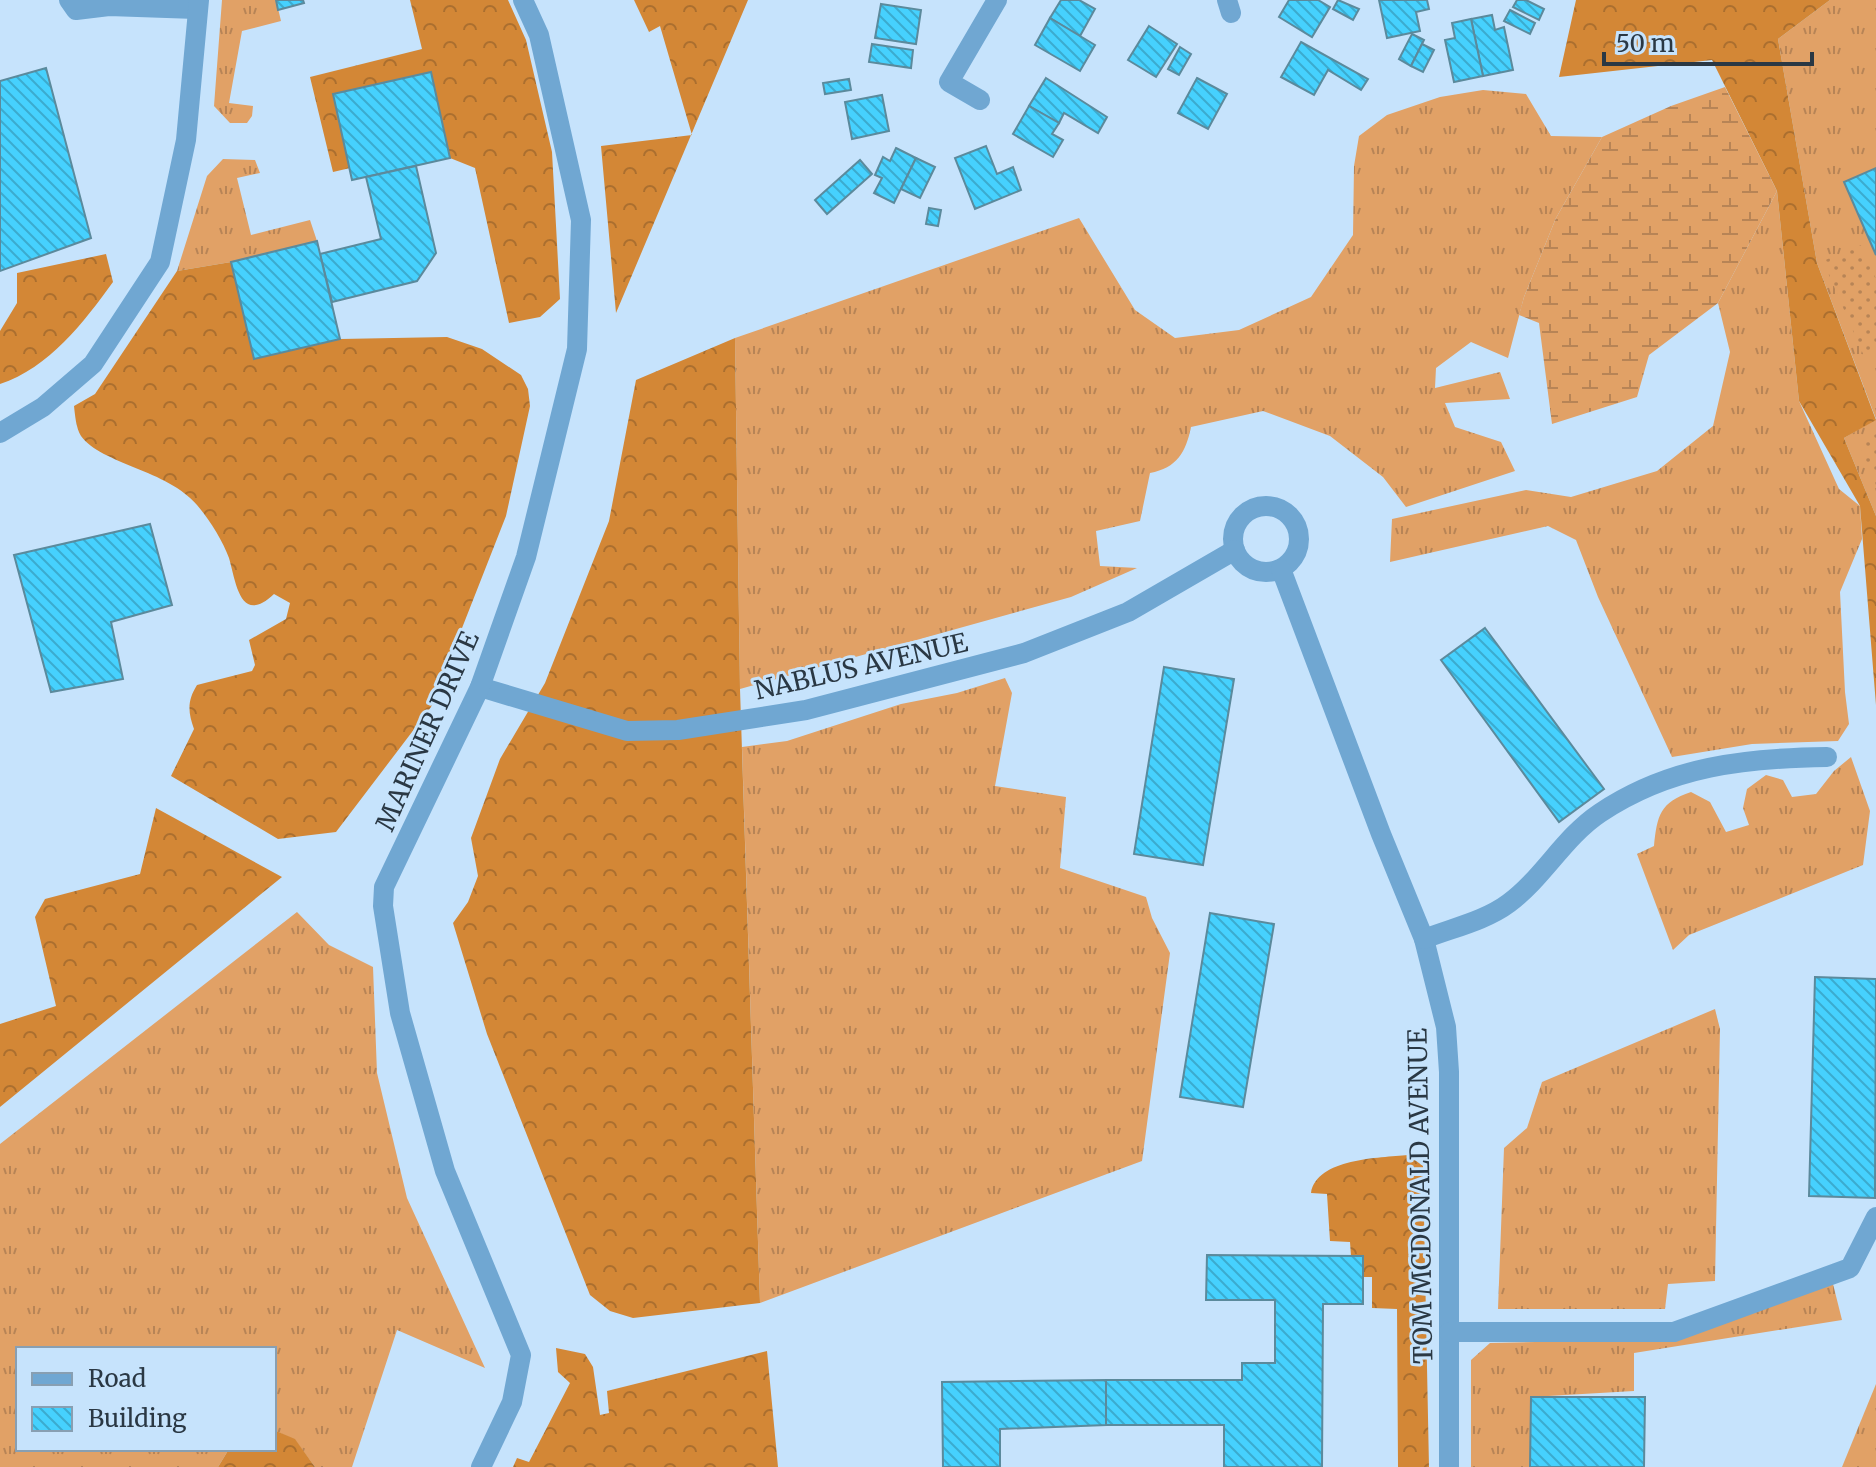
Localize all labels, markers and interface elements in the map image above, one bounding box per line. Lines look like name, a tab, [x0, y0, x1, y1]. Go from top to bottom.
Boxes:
scale bar	[1604, 16, 1812, 66]
text: 50 m	[1616, 28, 1675, 59]
street label: NABLUS AVENUE	[751, 625, 971, 707]
street label: MARINER DRIVE	[368, 626, 486, 836]
street label: TOM MCDONALD AVENUE	[1401, 1027, 1439, 1364]
legend	[16, 1347, 276, 1451]
text: Road	[88, 1363, 146, 1394]
text: Building	[88, 1403, 187, 1434]

